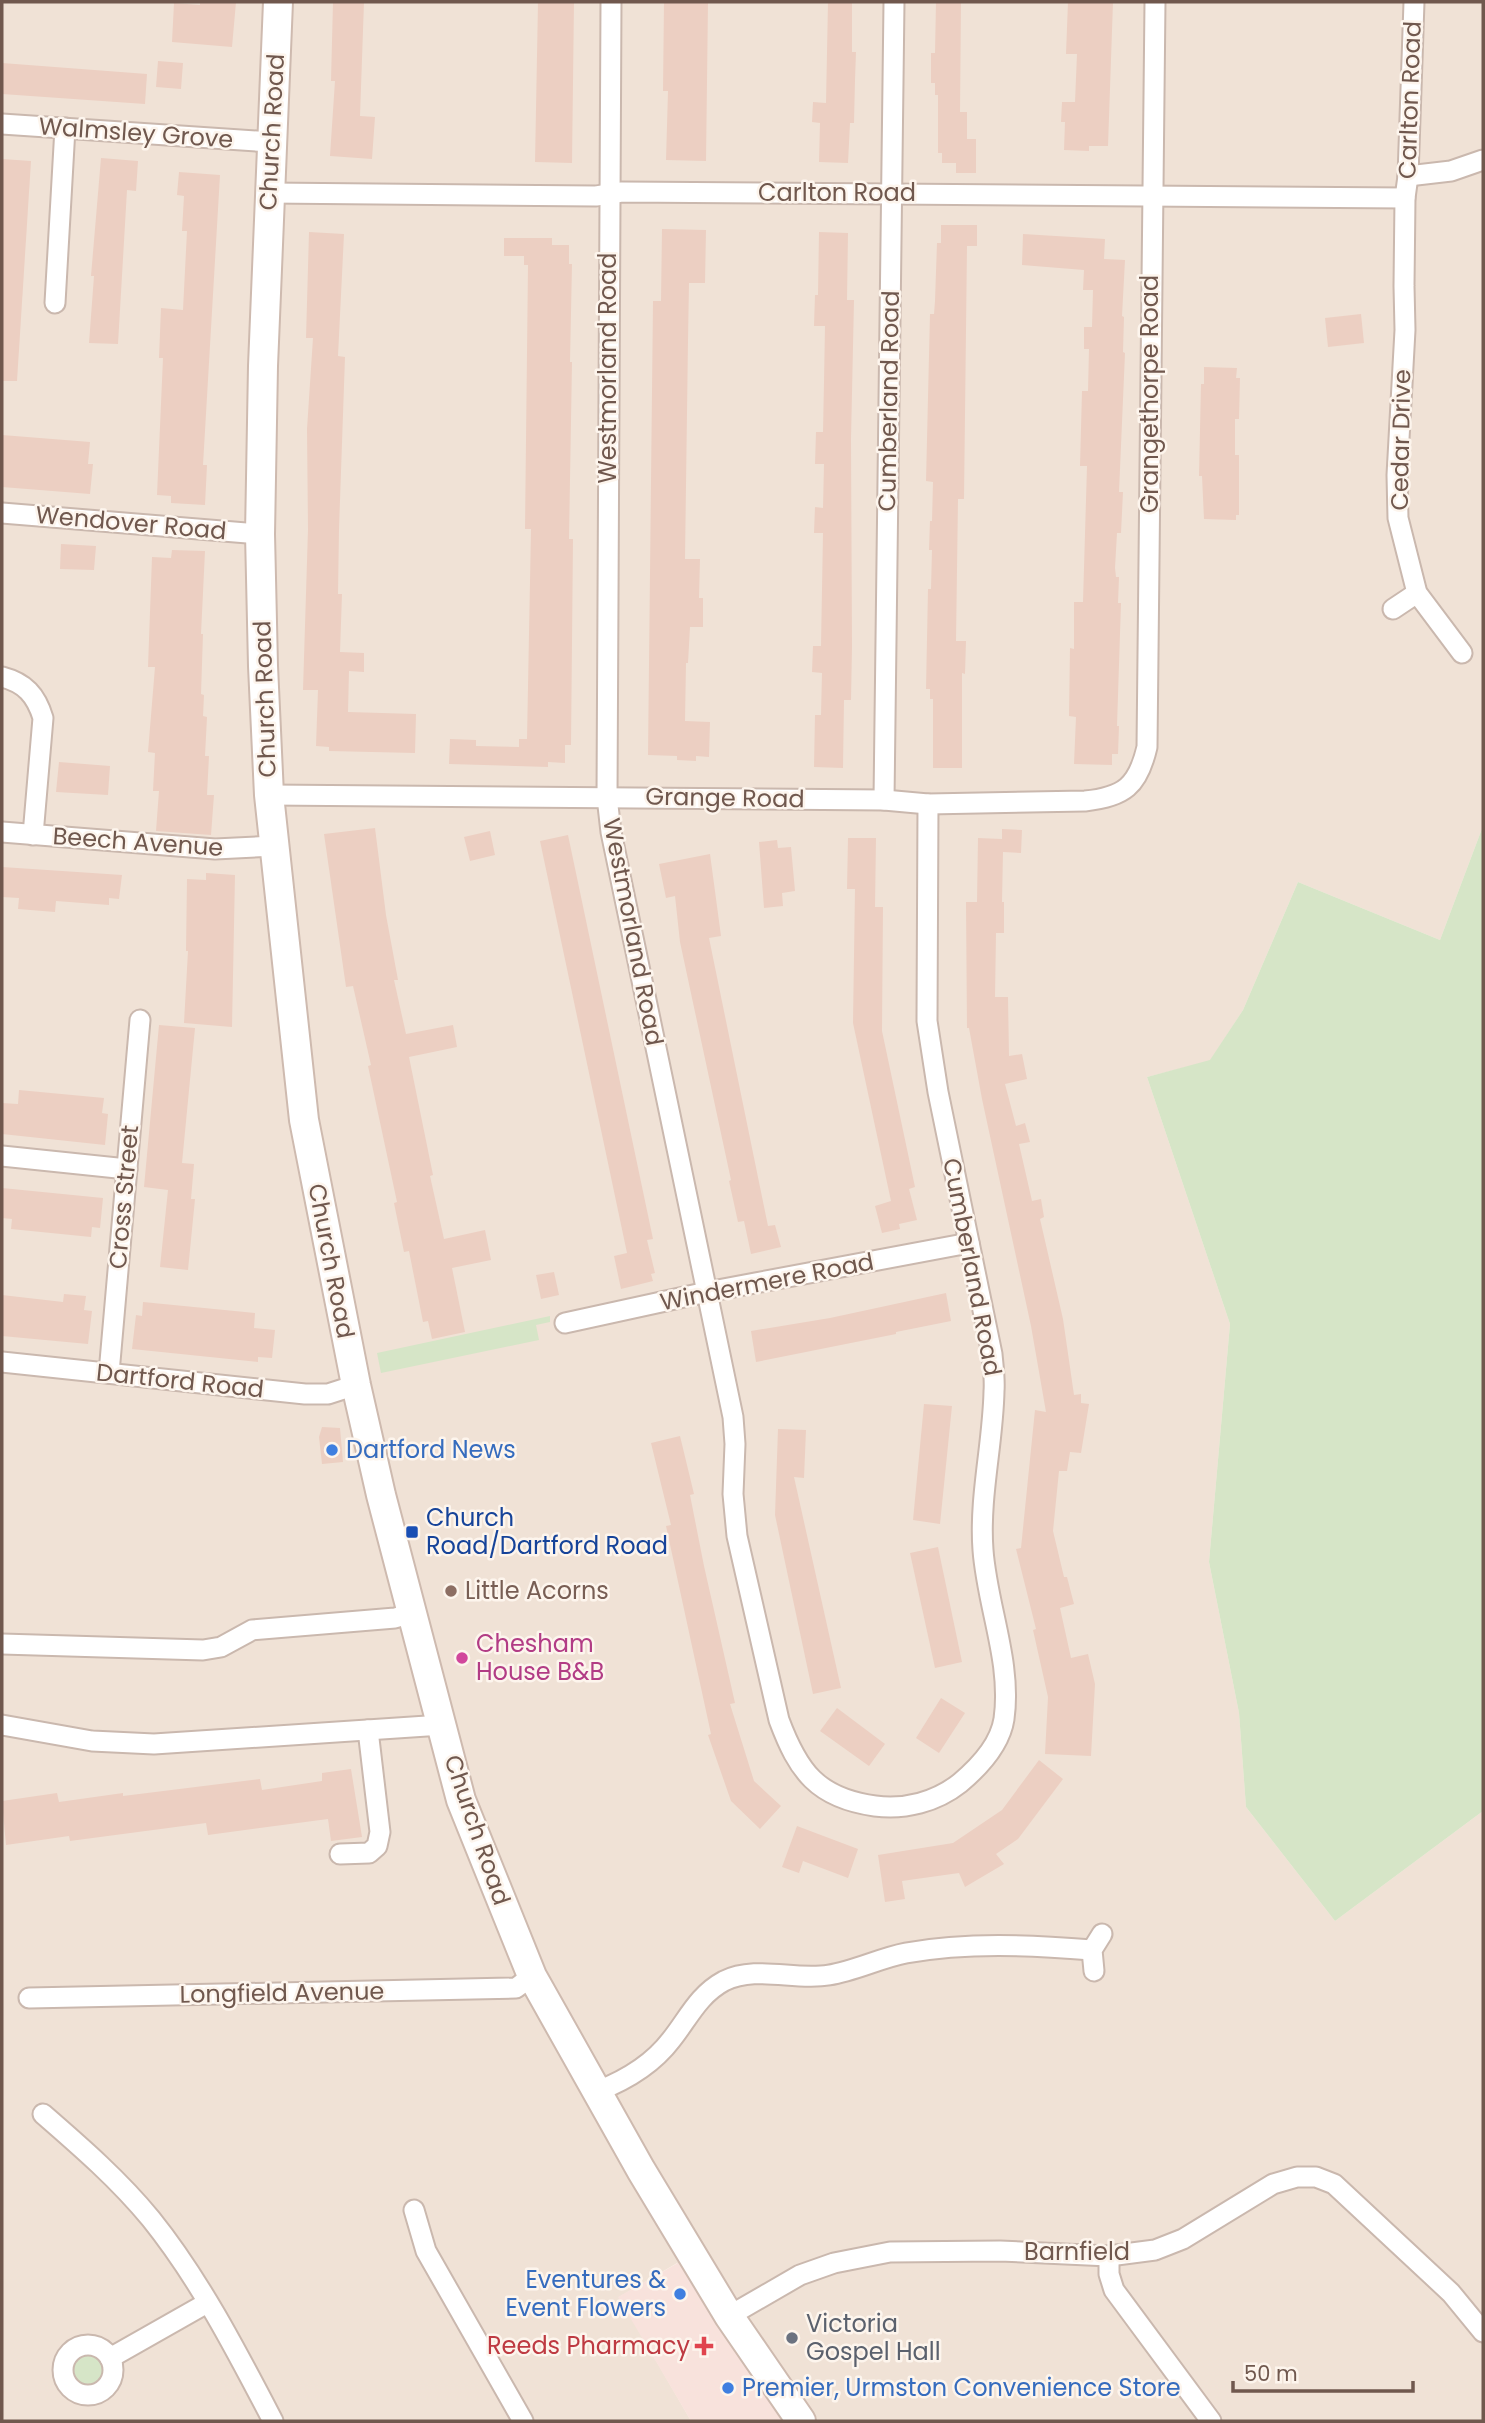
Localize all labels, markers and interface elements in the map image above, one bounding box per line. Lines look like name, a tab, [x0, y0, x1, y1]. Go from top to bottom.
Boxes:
street label: Carlton Road	[1390, 21, 1429, 179]
street label: Church Road	[251, 53, 292, 211]
street label: Walmsley Grove	[38, 109, 234, 156]
street label: Carlton Road	[758, 176, 916, 209]
street label: Westmorland Road	[591, 252, 624, 484]
street label: Grangethorpe Road	[1133, 275, 1166, 513]
street label: Cumberland Road	[870, 290, 907, 512]
street label: Cedar Drive	[1383, 369, 1418, 511]
street label: Wendover Road	[34, 498, 228, 547]
street label: Church Road	[245, 620, 284, 778]
street label: Grange Road	[645, 780, 805, 815]
street label: Westmorland Road	[595, 815, 672, 1048]
street label: Beech Avenue	[52, 819, 224, 864]
street label: Cross Street	[101, 1124, 146, 1270]
street label: Cumberland Road	[935, 1155, 1010, 1379]
street label: Church Road	[300, 1181, 363, 1341]
street label: Windermere Road	[657, 1245, 877, 1318]
street label: Dartford Road	[95, 1355, 265, 1406]
place label: Dartford News	[346, 1433, 516, 1466]
marker: Dartford News	[324, 1442, 340, 1458]
place label: Church Road/Dartford Road	[426, 1501, 668, 1562]
marker: Church Road/Dartford Road	[404, 1524, 420, 1540]
place label: Little Acorns	[465, 1574, 609, 1607]
marker: Little Acorns	[443, 1583, 459, 1599]
place label: Chesham House B&B	[476, 1627, 604, 1688]
marker: Chesham House B&B	[454, 1650, 470, 1666]
street label: Church Road	[436, 1750, 519, 1909]
street label: Longfield Avenue	[179, 1974, 385, 2011]
street label: Barnfield	[1024, 2235, 1130, 2268]
place label: Eventures & Event Flowers	[505, 2263, 666, 2324]
marker: Eventures & Event Flowers	[672, 2286, 688, 2302]
place label: Victoria Gospel Hall	[806, 2307, 941, 2368]
place label: Reeds Pharmacy	[487, 2329, 690, 2362]
marker: Victoria Gospel Hall	[784, 2330, 800, 2346]
marker: Reeds Pharmacy	[696, 2338, 712, 2354]
scale bar	[1233, 2350, 1413, 2394]
text: 50 m	[1244, 2359, 1298, 2388]
place label: Premier, Urmston Convenience Store	[742, 2371, 1181, 2404]
marker: Premier, Urmston Convenience Store	[720, 2380, 736, 2396]

